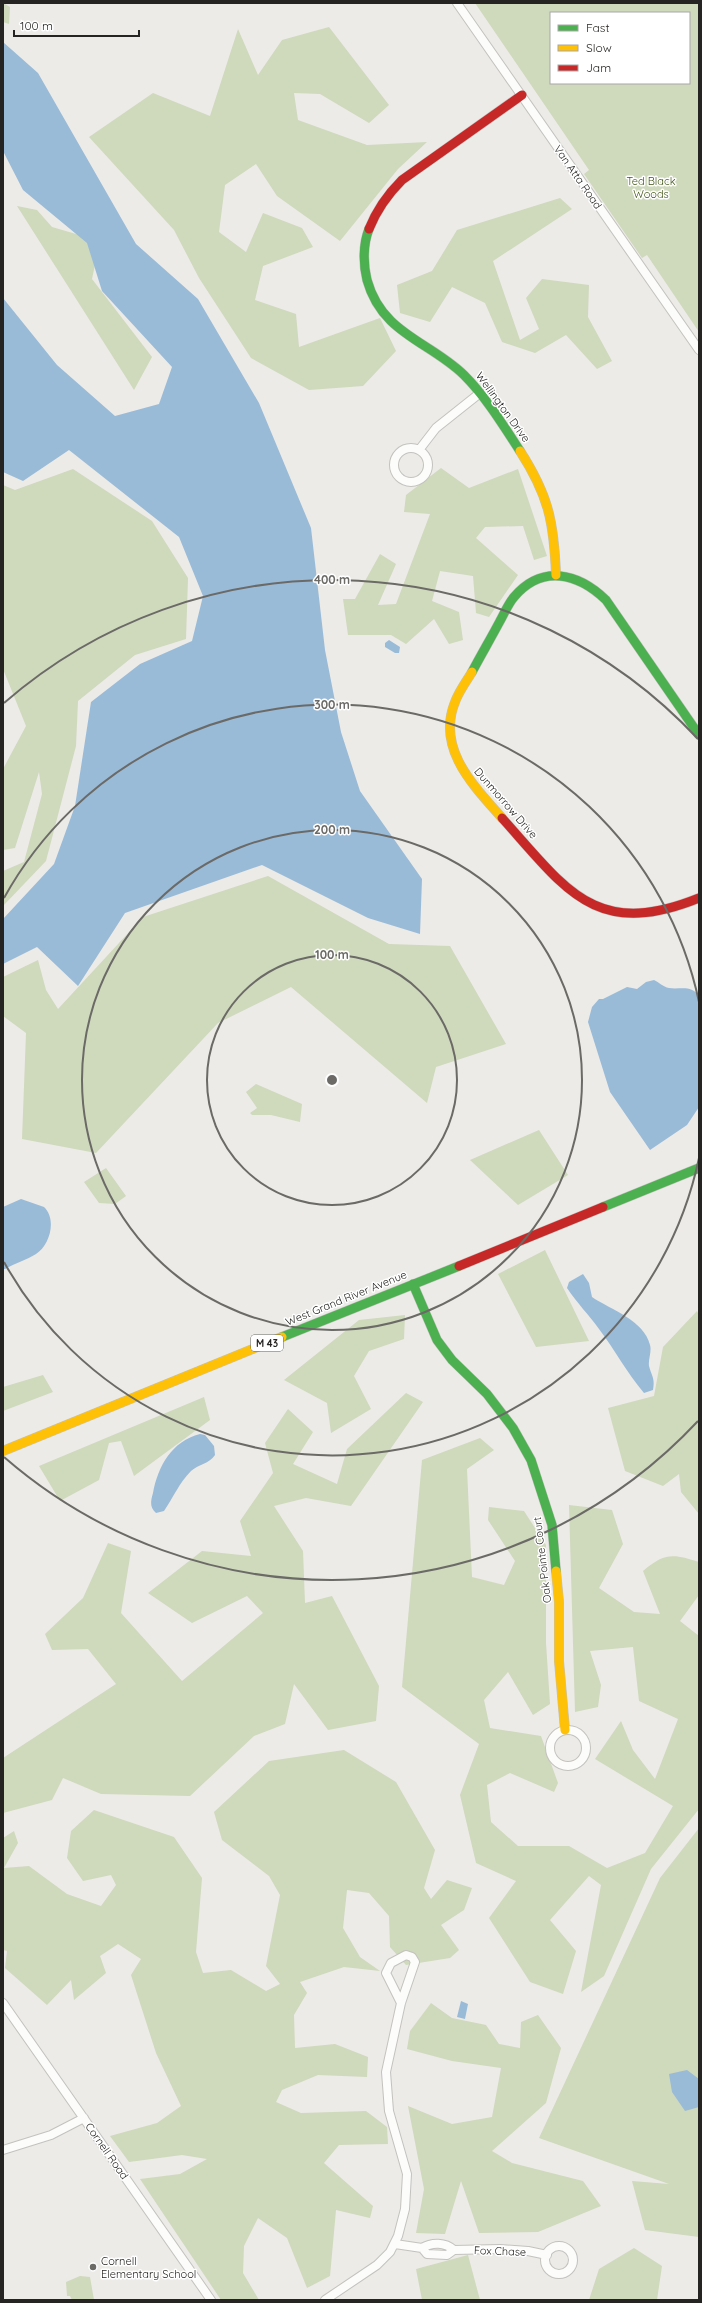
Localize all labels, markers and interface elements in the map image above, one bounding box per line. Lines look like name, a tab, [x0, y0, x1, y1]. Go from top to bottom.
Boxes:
scale bar	[14, 12, 139, 38]
legend	[550, 12, 690, 84]
text: 100 m	[20, 18, 53, 33]
text: Fast	[586, 20, 610, 35]
text: Slow	[586, 40, 612, 55]
text: Jam	[586, 60, 611, 75]
street label: Van Atta Road	[551, 142, 605, 212]
park label: Ted Black Woods	[626, 174, 676, 201]
street label: Wellington Drive	[473, 369, 533, 445]
text: 400 m	[314, 572, 350, 587]
text: 300 m	[314, 697, 350, 712]
street label: Dunmorrow Drive	[471, 765, 541, 841]
text: 200 m	[314, 822, 350, 837]
text: 100 m	[315, 947, 349, 962]
centre of rings	[325, 1073, 339, 1087]
street label: West Grand River Avenue	[283, 1267, 409, 1329]
road number: M 43	[251, 1335, 283, 1351]
street label: Oak Pointe Court	[530, 1516, 554, 1604]
street label: Cornell Road	[82, 2120, 132, 2182]
street label: Fox Chase	[474, 2243, 526, 2259]
place label: Cornell Elementary School	[101, 2254, 196, 2281]
marker: Cornell Elementary School	[88, 2262, 98, 2272]

